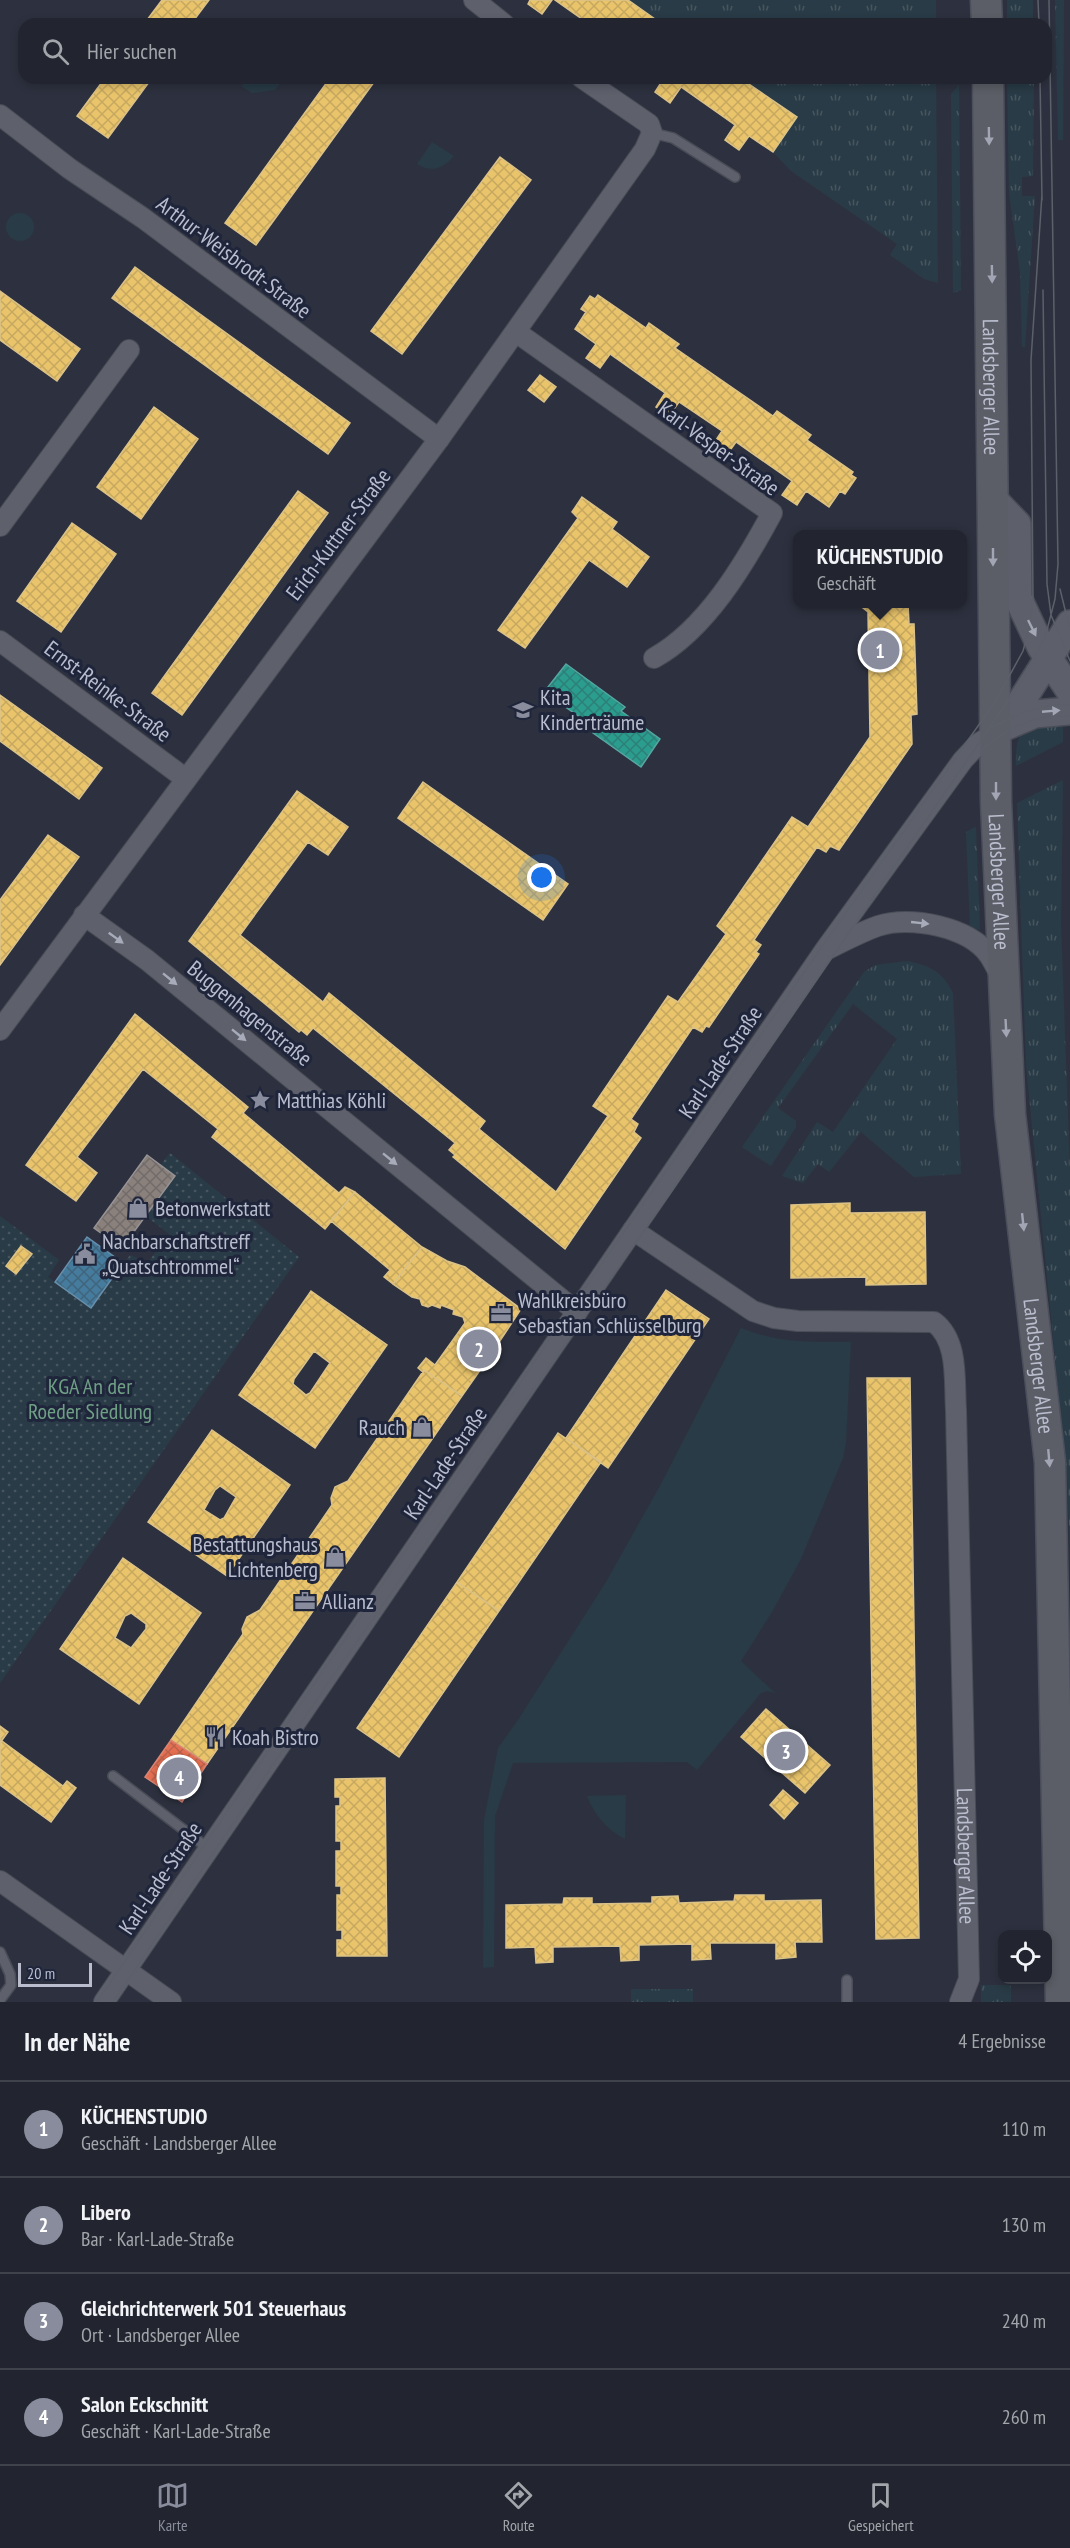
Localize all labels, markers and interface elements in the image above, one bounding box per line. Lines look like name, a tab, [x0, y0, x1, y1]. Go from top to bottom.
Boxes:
search box	[18, 18, 1052, 84]
icon: search	[39, 35, 72, 68]
text: Hier suchen	[87, 37, 177, 65]
one-way arrow	[984, 127, 994, 146]
street label: Arthur-Weisbrodt-Straße	[151, 190, 317, 324]
one-way arrow	[987, 265, 997, 284]
street label: Landsberger Allee	[977, 319, 1006, 455]
street label: Karl-Vesper-Straße	[653, 395, 785, 501]
street label: Erich-Kuttner-Straße	[279, 463, 397, 605]
popup	[793, 530, 967, 608]
text: KÜCHENSTUDIO	[817, 542, 943, 570]
one-way arrow	[988, 548, 998, 567]
text: Geschäft	[817, 570, 876, 596]
one-way arrow	[1027, 620, 1036, 637]
pin: 1	[860, 628, 900, 672]
street label: Ernst-Reinke-Straße	[39, 634, 177, 748]
place label: Kita Kinderträume	[540, 683, 644, 736]
school or university icon: Kita Kinderträume	[511, 698, 535, 722]
one-way arrow	[1042, 707, 1061, 716]
one-way arrow	[991, 782, 1001, 801]
street label: Landsberger Allee	[983, 813, 1017, 951]
your location	[527, 863, 556, 892]
one-way arrow	[910, 918, 929, 928]
one-way arrow	[107, 932, 123, 944]
street label: Buggenhagenstraße	[182, 954, 318, 1072]
one-way arrow	[163, 973, 178, 985]
street label: Karl-Lade-Straße	[672, 1000, 768, 1124]
one-way arrow	[1002, 1018, 1011, 1037]
one-way arrow	[231, 1029, 247, 1042]
place label: Matthias Köhli	[277, 1086, 386, 1114]
place icon: Matthias Köhli	[248, 1088, 272, 1112]
one-way arrow	[382, 1152, 397, 1165]
place label: Betonwerkstatt	[155, 1194, 270, 1222]
shop icon: Betonwerkstatt	[126, 1196, 150, 1220]
one-way arrow	[1018, 1213, 1028, 1232]
place label: Nachbarschaftstreff „Quatschtrommel“	[102, 1227, 251, 1280]
public building icon: Nachbarschaftstreff „Quatschtrommel“	[73, 1242, 97, 1266]
place label: Wahlkreisbüro Sebastian Schlüsselburg	[518, 1286, 702, 1339]
street label: Landsberger Allee	[1017, 1297, 1061, 1435]
office icon: Wahlkreisbüro Sebastian Schlüsselburg	[489, 1301, 513, 1325]
pin: 2	[460, 1326, 498, 1372]
park label: KGA An der Roeder Siedlung	[28, 1372, 152, 1425]
street label: Karl-Lade-Straße	[397, 1401, 493, 1525]
place label: Rauch	[359, 1413, 405, 1441]
shop icon: Rauch	[410, 1415, 434, 1439]
one-way arrow	[1044, 1448, 1054, 1467]
place label: Bestattungshaus Lichtenberg	[193, 1530, 318, 1583]
shop icon: Bestattungshaus Lichtenberg	[323, 1545, 347, 1569]
place label: Allianz	[322, 1587, 374, 1615]
office icon: Allianz	[293, 1589, 317, 1613]
place label: Koah Bistro	[232, 1723, 319, 1751]
restaurant icon: Koah Bistro	[203, 1725, 227, 1749]
pin: 3	[766, 1728, 806, 1774]
pin: 4	[160, 1754, 198, 1800]
street label: Landsberger Allee	[951, 1788, 982, 1925]
street label: Karl-Lade-Straße	[112, 1816, 208, 1940]
map controls	[998, 1930, 1052, 1984]
button: locate	[998, 1930, 1052, 1984]
scale bar	[18, 1960, 92, 1988]
text: 20 m	[27, 1963, 55, 1983]
text: In der Nähe	[24, 2025, 130, 2058]
text: 4 Ergebnisse	[958, 2028, 1046, 2054]
text: KÜCHENSTUDIO	[81, 2102, 207, 2130]
text: 1	[39, 2116, 48, 2142]
text: 110 m	[1002, 2116, 1046, 2142]
text: Geschäft · Landsberger Allee	[81, 2130, 277, 2156]
text: Libero	[81, 2198, 131, 2226]
text: 2	[39, 2212, 48, 2238]
text: 130 m	[1002, 2212, 1046, 2238]
text: Bar · Karl-Lade-Straße	[81, 2226, 234, 2252]
text: Gleichrichterwerk 501 Steuerhaus	[81, 2294, 346, 2322]
text: 3	[39, 2308, 48, 2334]
text: 240 m	[1002, 2308, 1046, 2334]
text: Ort · Landsberger Allee	[81, 2322, 240, 2348]
text: Salon Eckschnitt	[81, 2390, 208, 2418]
text: 4	[39, 2404, 48, 2430]
text: 260 m	[1002, 2404, 1046, 2430]
text: Geschäft · Karl-Lade-Straße	[81, 2418, 271, 2444]
tab: Karte	[156, 2479, 189, 2535]
tab: Route	[502, 2479, 535, 2535]
tab: Gespeichert	[848, 2479, 914, 2535]

